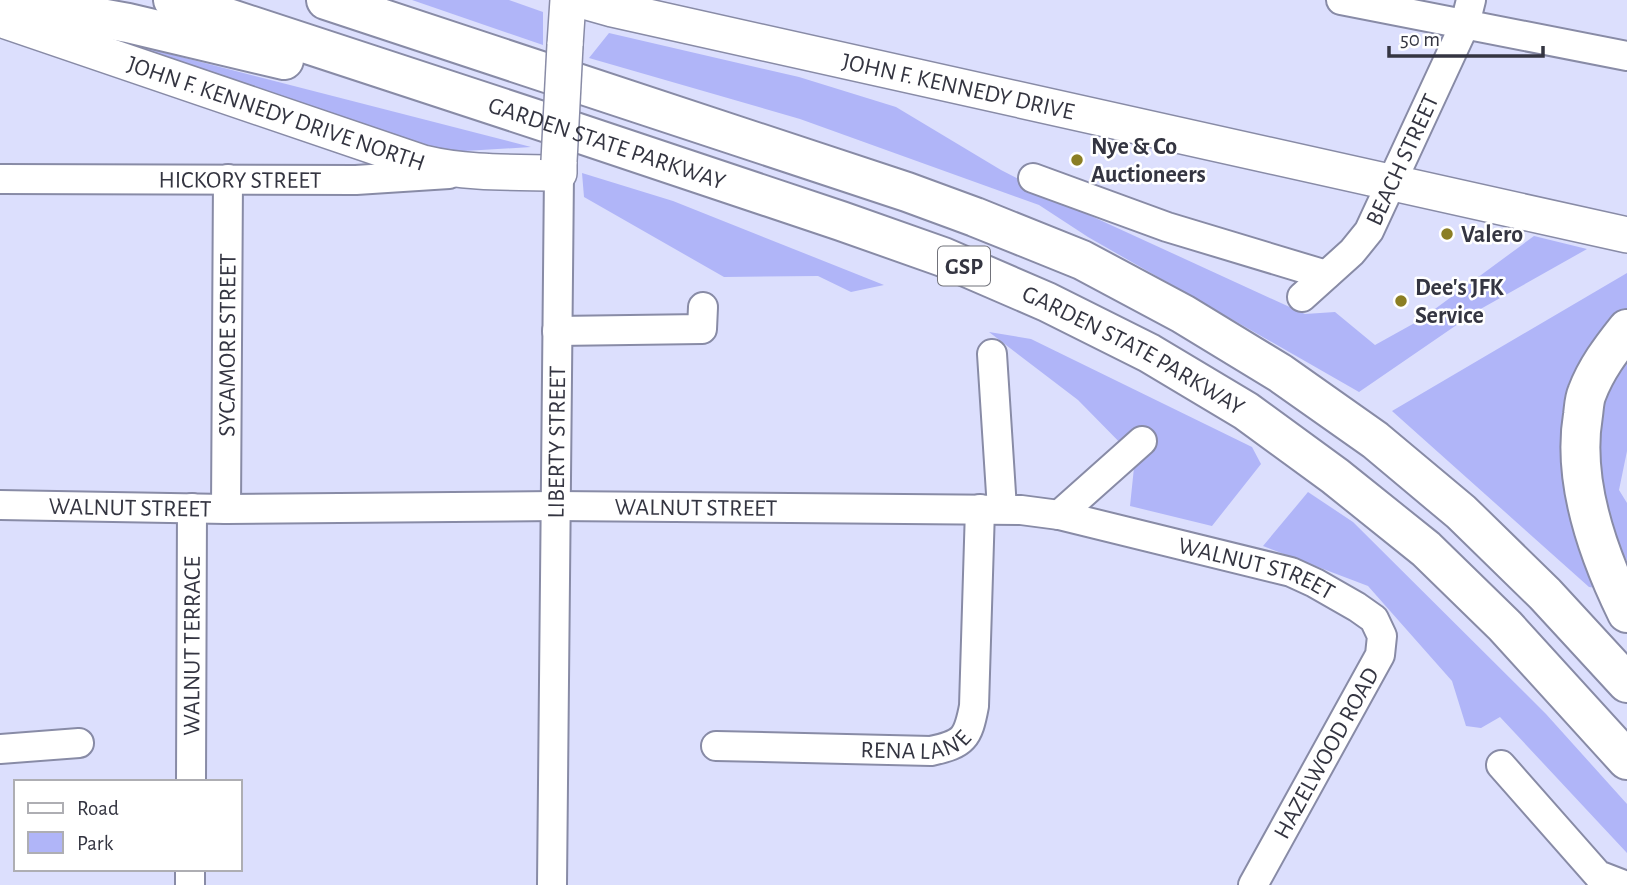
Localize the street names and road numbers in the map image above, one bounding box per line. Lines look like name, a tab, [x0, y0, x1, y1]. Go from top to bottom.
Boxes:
street label: JOHN F. KENNEDY DRIVE	[840, 50, 1077, 125]
street label: JOHN F. KENNEDY DRIVE NORTH	[124, 52, 428, 176]
street label: BEACH STREET	[1362, 90, 1444, 229]
street label: GARDEN STATE PARKWAY	[485, 93, 729, 195]
street label: HICKORY STREET	[158, 168, 322, 193]
road number: GSP	[938, 246, 990, 286]
street label: SYCAMORE STREET	[215, 253, 241, 437]
street label: GARDEN STATE PARKWAY	[1019, 282, 1248, 420]
street label: LIBERTY STREET	[545, 365, 570, 519]
street label: WALNUT STREET	[48, 495, 212, 522]
street label: WALNUT STREET	[614, 496, 778, 521]
street label: WALNUT STREET	[1175, 534, 1339, 605]
street label: WALNUT TERRACE	[180, 556, 205, 736]
street label: HAZELWOOD ROAD	[1270, 664, 1384, 843]
street label: RENA LANE	[860, 726, 976, 764]

